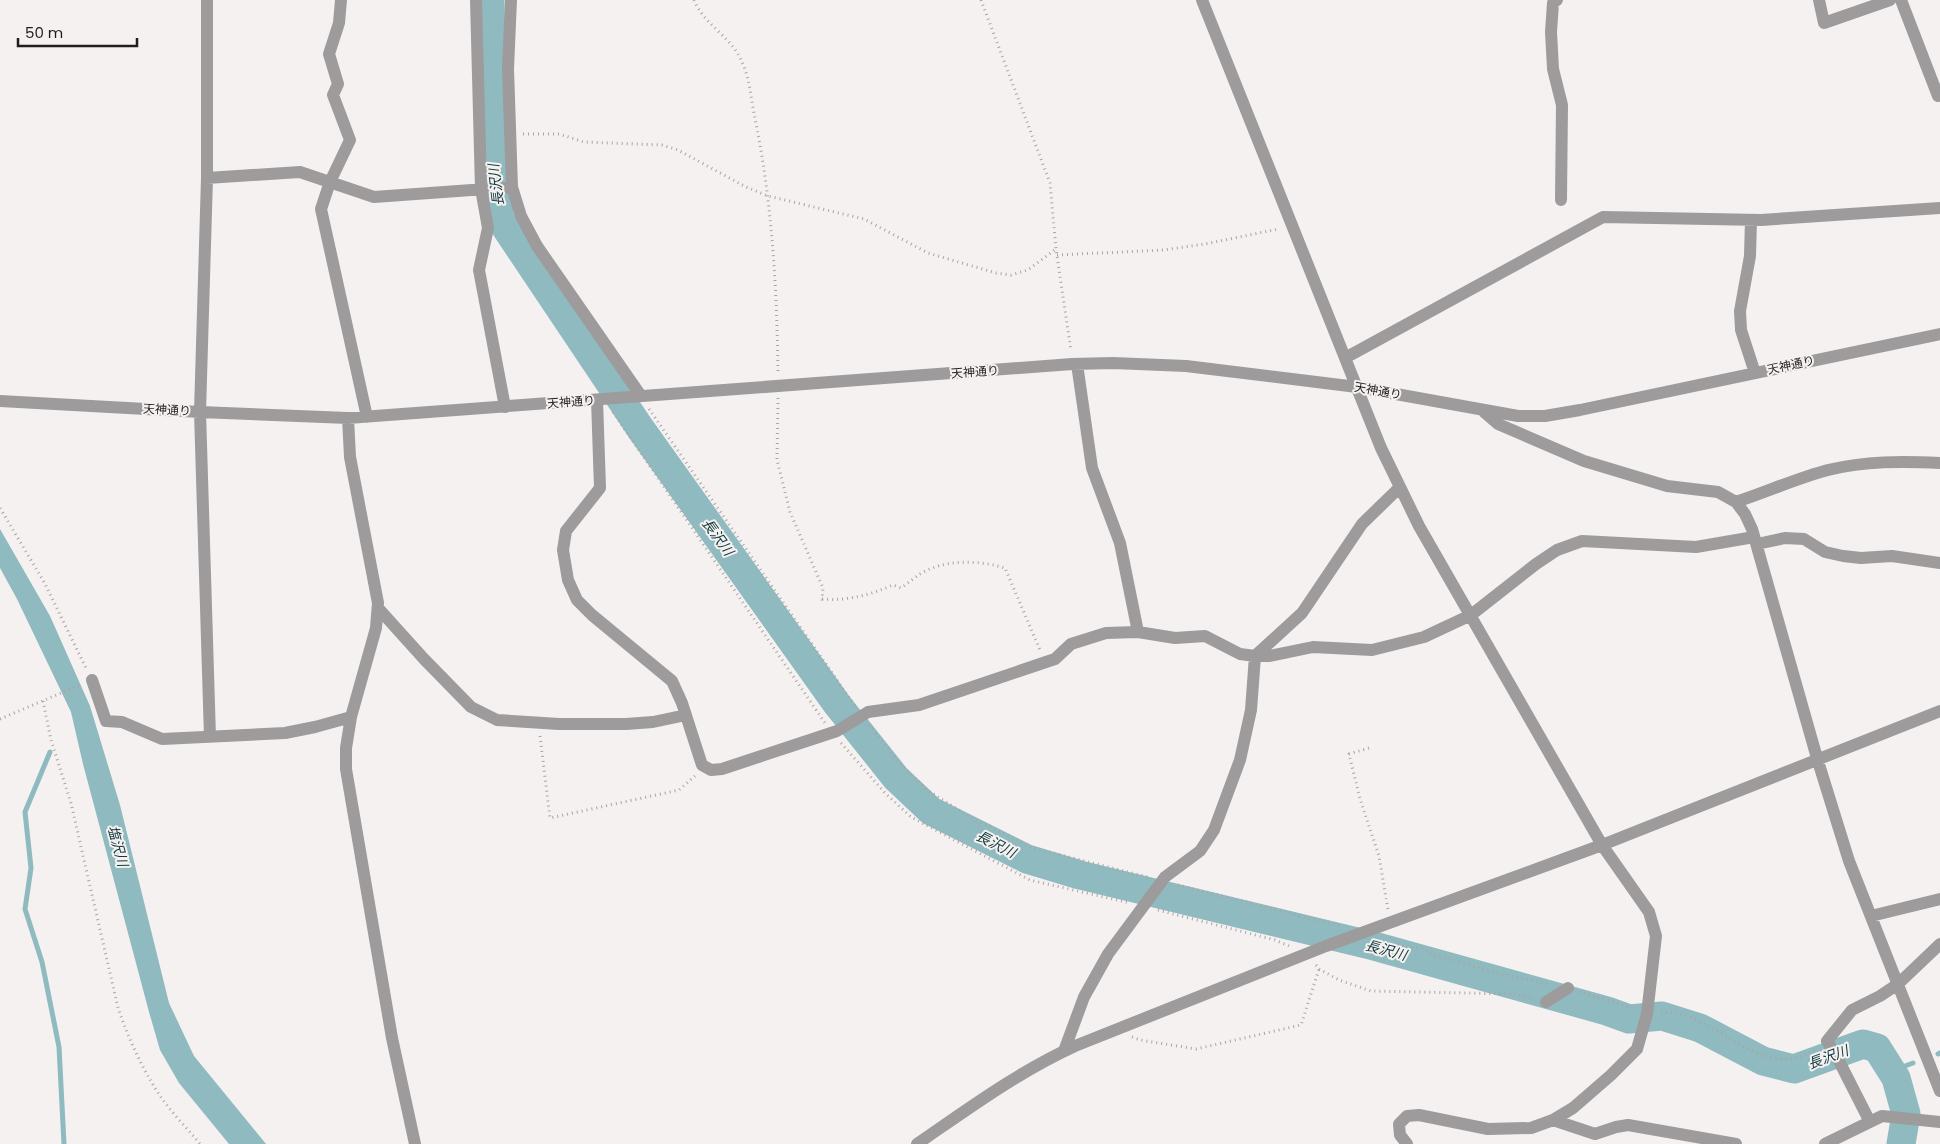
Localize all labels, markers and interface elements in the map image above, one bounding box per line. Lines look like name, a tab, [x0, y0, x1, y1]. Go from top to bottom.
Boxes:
scale bar	[18, 15, 136, 47]
text: 50 m	[25, 22, 63, 43]
water label: 長沢川	[483, 161, 508, 207]
street label: 天神通り	[1766, 351, 1816, 378]
street label: 天神通り	[950, 361, 1000, 382]
street label: 天神通り	[1353, 378, 1403, 403]
street label: 天神通り	[546, 391, 596, 412]
street label: 天神通り	[143, 400, 191, 419]
water label: 長沢川	[698, 514, 740, 561]
water label: 塩沢川	[103, 823, 134, 871]
water label: 長沢川	[973, 826, 1021, 863]
water label: 長沢川	[1363, 935, 1411, 966]
water label: 長沢川	[1805, 1040, 1853, 1074]

